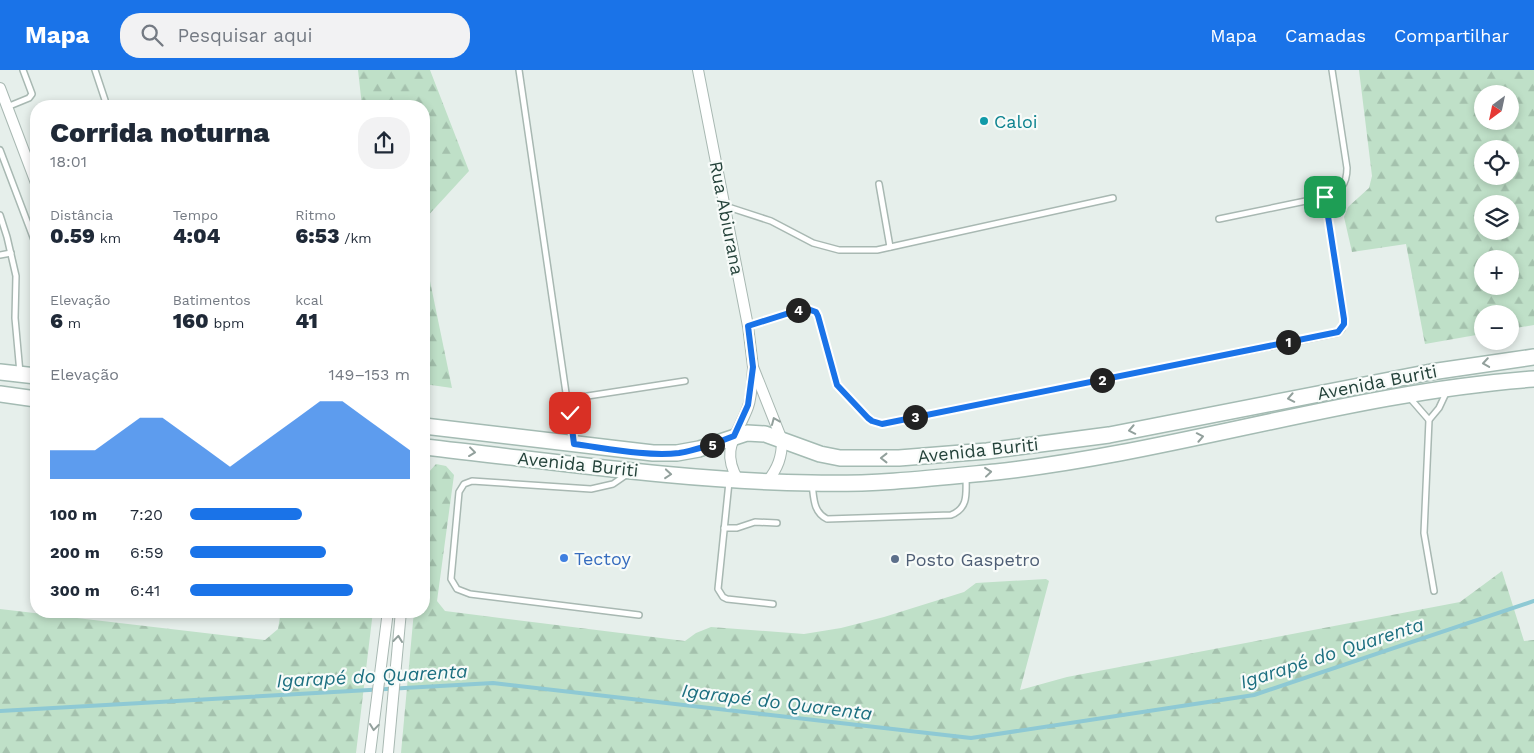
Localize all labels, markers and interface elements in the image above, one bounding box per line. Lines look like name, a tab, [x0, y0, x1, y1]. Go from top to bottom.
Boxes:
search box	[120, 13, 470, 58]
text: Mapa	[25, 21, 90, 49]
icon: search	[138, 21, 166, 49]
text: Pesquisar aqui	[178, 24, 313, 47]
text: Mapa	[1210, 25, 1257, 46]
text: Camadas	[1285, 25, 1366, 46]
text: Compartilhar	[1394, 25, 1509, 46]
north arrow	[1474, 85, 1519, 130]
map controls	[1474, 85, 1519, 350]
place label: Caloi	[994, 111, 1038, 132]
marker: Caloi	[978, 115, 990, 127]
text: Corrida noturna	[50, 116, 270, 149]
button: share	[358, 117, 410, 169]
button: locate	[1474, 140, 1519, 185]
text: 18:01	[50, 152, 87, 171]
street label: Rua Abiurana	[706, 159, 748, 277]
pin	[1304, 176, 1346, 218]
icon: arrive	[1311, 183, 1339, 211]
button: layers	[1474, 195, 1519, 240]
text: Distância	[50, 207, 113, 223]
text: Tempo	[173, 207, 218, 223]
text: Ritmo	[295, 207, 336, 223]
text: 0.59	[50, 223, 95, 248]
text: 4:04	[173, 223, 220, 248]
text: 6:53	[295, 223, 340, 248]
text: km	[95, 230, 121, 246]
text: /km	[340, 230, 372, 246]
button: +	[1474, 250, 1519, 295]
text: Elevação	[50, 292, 110, 308]
text: Batimentos	[173, 292, 251, 308]
text: kcal	[295, 292, 323, 308]
pin: 4	[786, 298, 810, 322]
text: 4	[794, 302, 803, 318]
button: −	[1474, 305, 1519, 350]
text: 6	[50, 308, 63, 333]
text: 160	[173, 308, 209, 333]
text: 41	[295, 308, 318, 333]
text: m	[63, 315, 81, 331]
text: bpm	[209, 315, 244, 331]
pin: 1	[1276, 330, 1300, 354]
text: 1	[1285, 334, 1292, 350]
one-way arrow	[1481, 358, 1490, 368]
street label: Avenida Buriti	[1315, 360, 1439, 404]
text: Elevação	[50, 365, 119, 384]
text: 149–153 m	[329, 365, 410, 384]
pin: 2	[1090, 368, 1114, 392]
text: 2	[1098, 372, 1107, 388]
pin	[549, 392, 591, 434]
one-way arrow	[1287, 393, 1296, 403]
icon: check	[556, 399, 584, 427]
pin: 3	[902, 404, 928, 430]
text: 3	[911, 409, 920, 425]
one-way arrow	[771, 417, 782, 426]
one-way arrow	[1127, 424, 1136, 435]
pin: 5	[700, 432, 724, 458]
one-way arrow	[1195, 432, 1204, 442]
street label: Avenida Buriti	[916, 433, 1040, 467]
text: 5	[708, 437, 717, 453]
one-way arrow	[468, 446, 476, 457]
street label: Avenida Buriti	[516, 447, 640, 481]
one-way arrow	[880, 453, 888, 463]
one-way arrow	[984, 467, 992, 478]
one-way arrow	[665, 468, 673, 479]
text: 100 m	[50, 505, 97, 524]
text: 7:20	[130, 505, 163, 524]
text: 200 m	[50, 543, 100, 562]
text: 6:59	[130, 543, 164, 562]
place label: Tectoy	[574, 548, 631, 569]
place label: Posto Gaspetro	[905, 549, 1040, 570]
marker: Tectoy	[558, 552, 570, 564]
marker: Posto Gaspetro	[889, 553, 901, 565]
text: 300 m	[50, 581, 100, 600]
text: 6:41	[130, 581, 160, 600]
water label: Igarapé do Quarenta	[1237, 612, 1427, 694]
one-way arrow	[392, 634, 403, 642]
water label: Igarapé do Quarenta	[276, 659, 469, 693]
water label: Igarapé do Quarenta	[680, 679, 874, 725]
one-way arrow	[369, 723, 379, 732]

